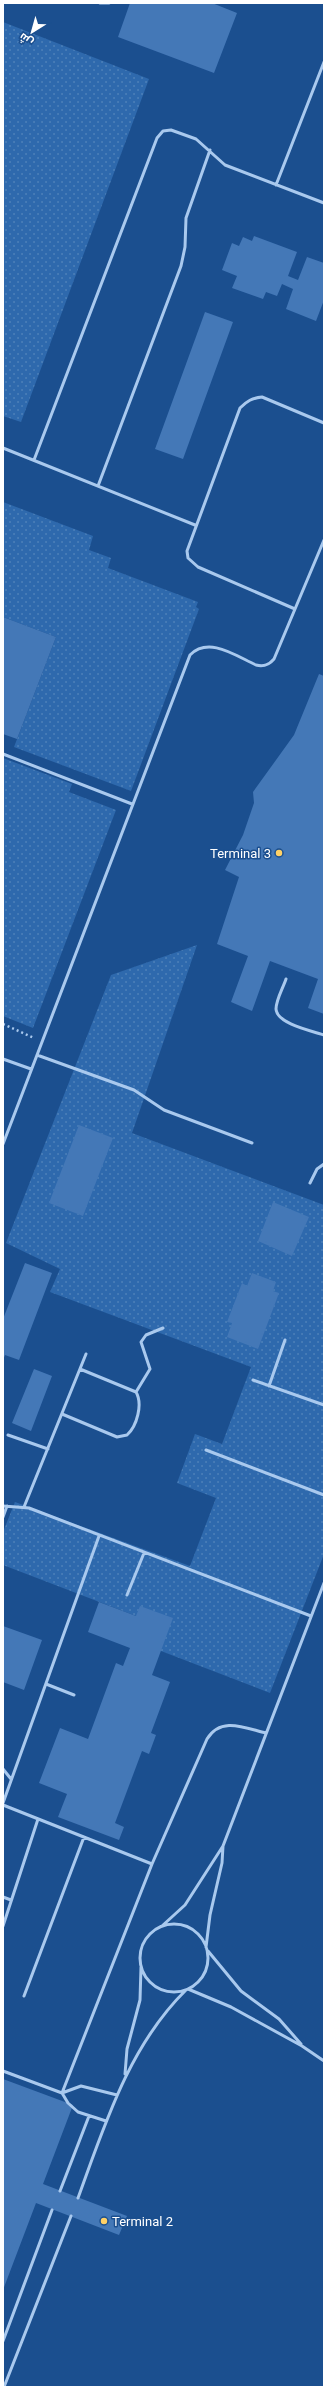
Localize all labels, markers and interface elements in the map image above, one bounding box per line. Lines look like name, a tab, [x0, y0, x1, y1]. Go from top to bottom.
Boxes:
north arrow	[12, 12, 52, 52]
text: ش	[17, 30, 36, 49]
place label: Terminal 3	[210, 846, 271, 861]
marker: Terminal 3	[274, 848, 284, 858]
place label: Terminal 2	[112, 2214, 173, 2229]
marker: Terminal 2	[99, 2216, 109, 2226]

